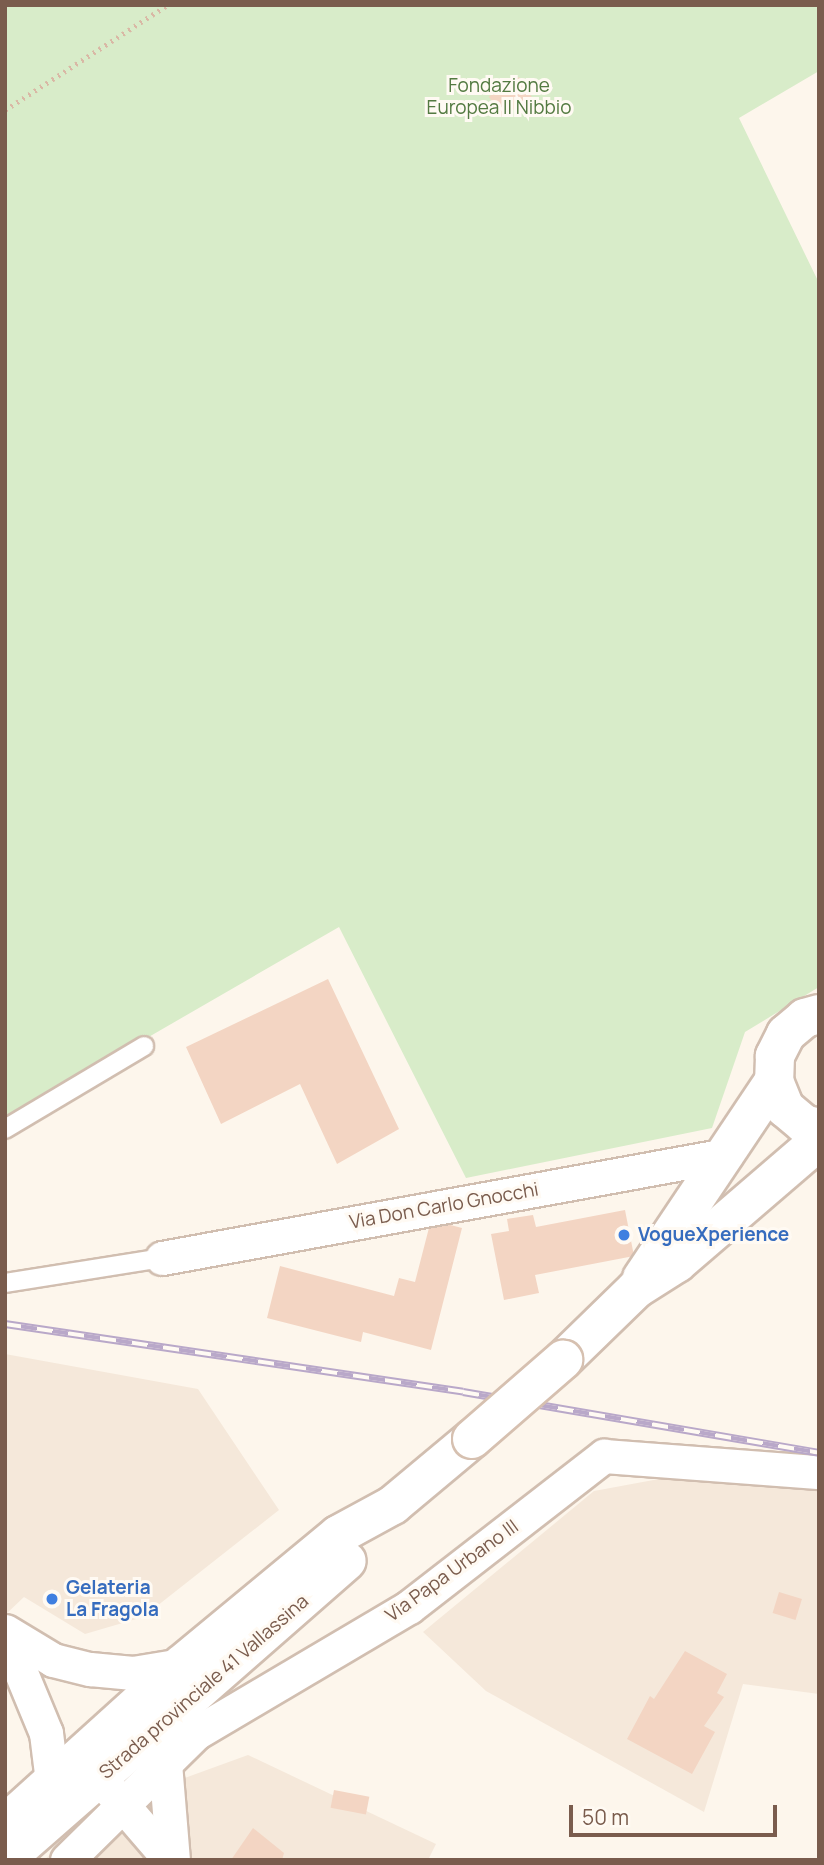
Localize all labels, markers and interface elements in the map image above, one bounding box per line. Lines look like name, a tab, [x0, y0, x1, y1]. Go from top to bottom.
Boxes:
park label: Fondazione Europea Il Nibbio	[427, 75, 571, 119]
street label: Via Don Carlo Gnocchi	[348, 1178, 540, 1234]
place label: VogueXperience	[638, 1224, 789, 1246]
marker: VogueXperience	[616, 1227, 632, 1243]
street label: Via Papa Urbano III	[381, 1515, 523, 1627]
place label: Gelateria La Fragola	[66, 1577, 159, 1621]
street label: Strada provinciale 41 Vallassina	[95, 1590, 313, 1784]
marker: Gelateria La Fragola	[44, 1591, 60, 1607]
scale bar	[572, 1792, 780, 1836]
text: 50 m	[582, 1803, 629, 1831]

